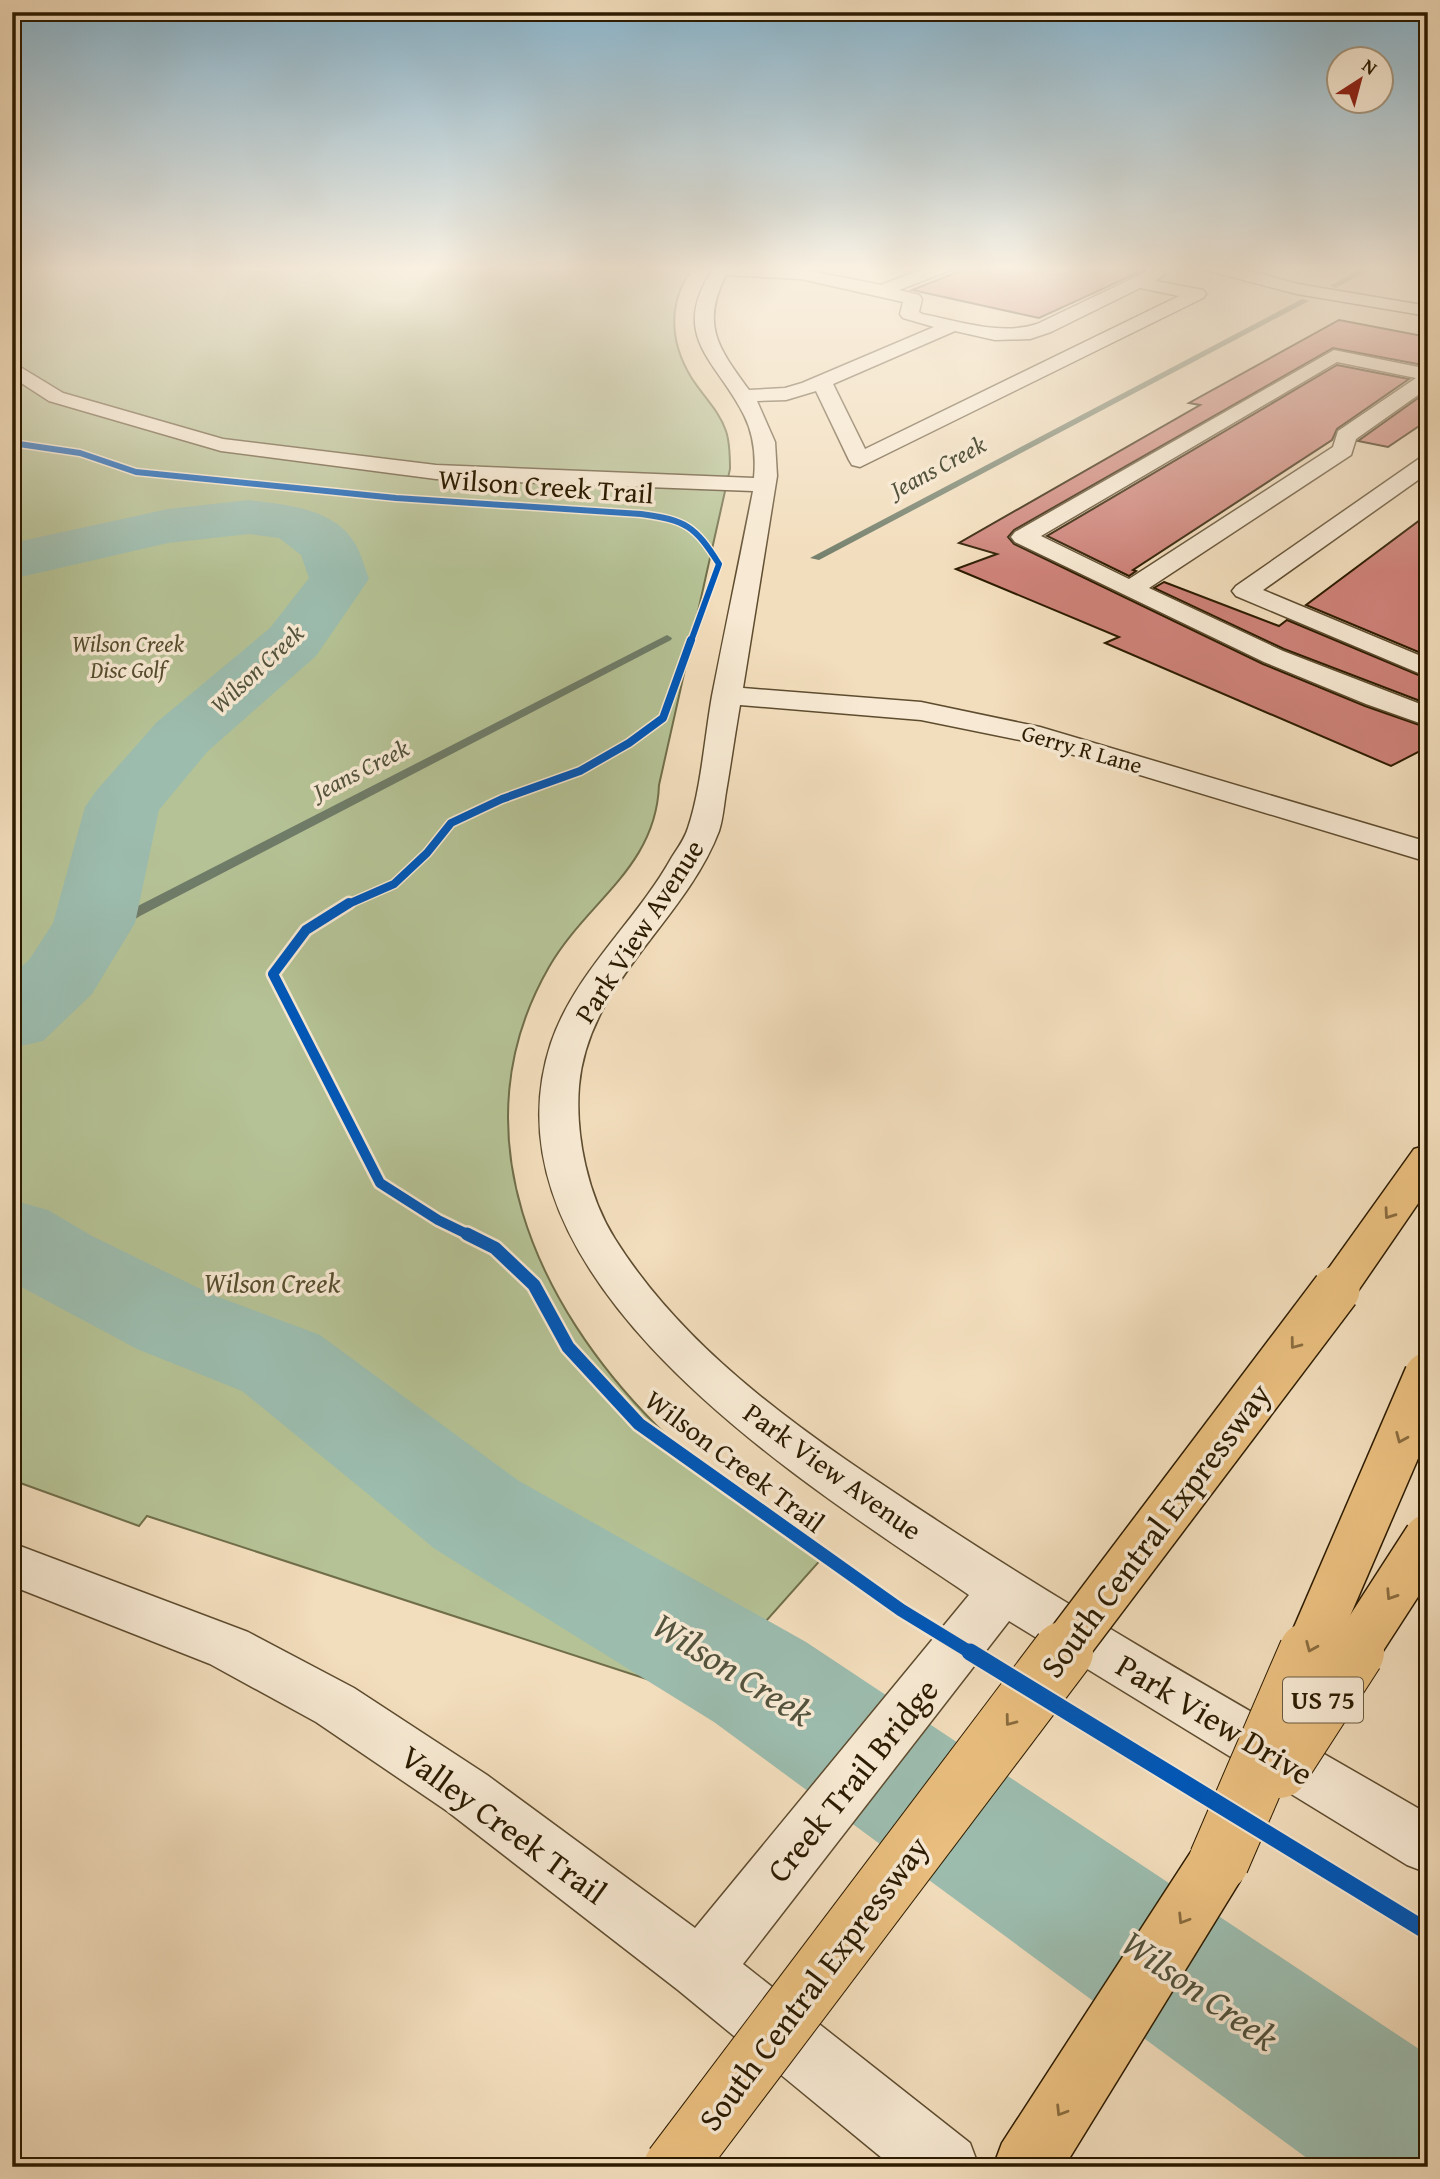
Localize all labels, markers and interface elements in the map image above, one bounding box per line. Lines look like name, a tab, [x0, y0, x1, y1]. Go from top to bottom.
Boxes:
north arrow	[1324, 46, 1394, 116]
text: N	[1357, 51, 1384, 81]
water label: Jeans Creek	[880, 427, 992, 508]
street label: Wilson Creek Trail	[437, 458, 655, 513]
water label: Wilson Creek	[202, 616, 311, 721]
park label: Wilson Creek Disc Golf	[72, 627, 185, 686]
street label: Gerry R Lane	[1018, 716, 1146, 781]
water label: Jeans Creek	[303, 730, 415, 811]
street label: Park View Avenue	[564, 831, 713, 1031]
one-way arrow	[1385, 1206, 1397, 1219]
park label: Wilson Creek	[204, 1262, 340, 1303]
one-way arrow	[1290, 1336, 1303, 1349]
street label: South Central Expressway	[1028, 1372, 1282, 1688]
street label: Wilson Creek Trail	[637, 1379, 834, 1542]
street label: Park View Avenue	[736, 1392, 931, 1549]
one-way arrow	[1395, 1431, 1409, 1444]
one-way arrow	[1386, 1588, 1399, 1601]
water label: Wilson Creek	[642, 1598, 824, 1740]
one-way arrow	[1305, 1640, 1319, 1653]
street label: Park View Drive	[1107, 1641, 1323, 1797]
street label: Creek Trail Bridge	[755, 1668, 949, 1892]
road number: US 75	[1283, 1678, 1363, 1722]
one-way arrow	[1006, 1714, 1019, 1726]
street label: Valley Creek Trail	[391, 1733, 617, 1915]
street label: South Central Expressway	[686, 1825, 940, 2141]
one-way arrow	[1178, 1911, 1191, 1924]
water label: Wilson Creek	[1111, 1915, 1290, 2064]
one-way arrow	[1056, 2104, 1069, 2117]

